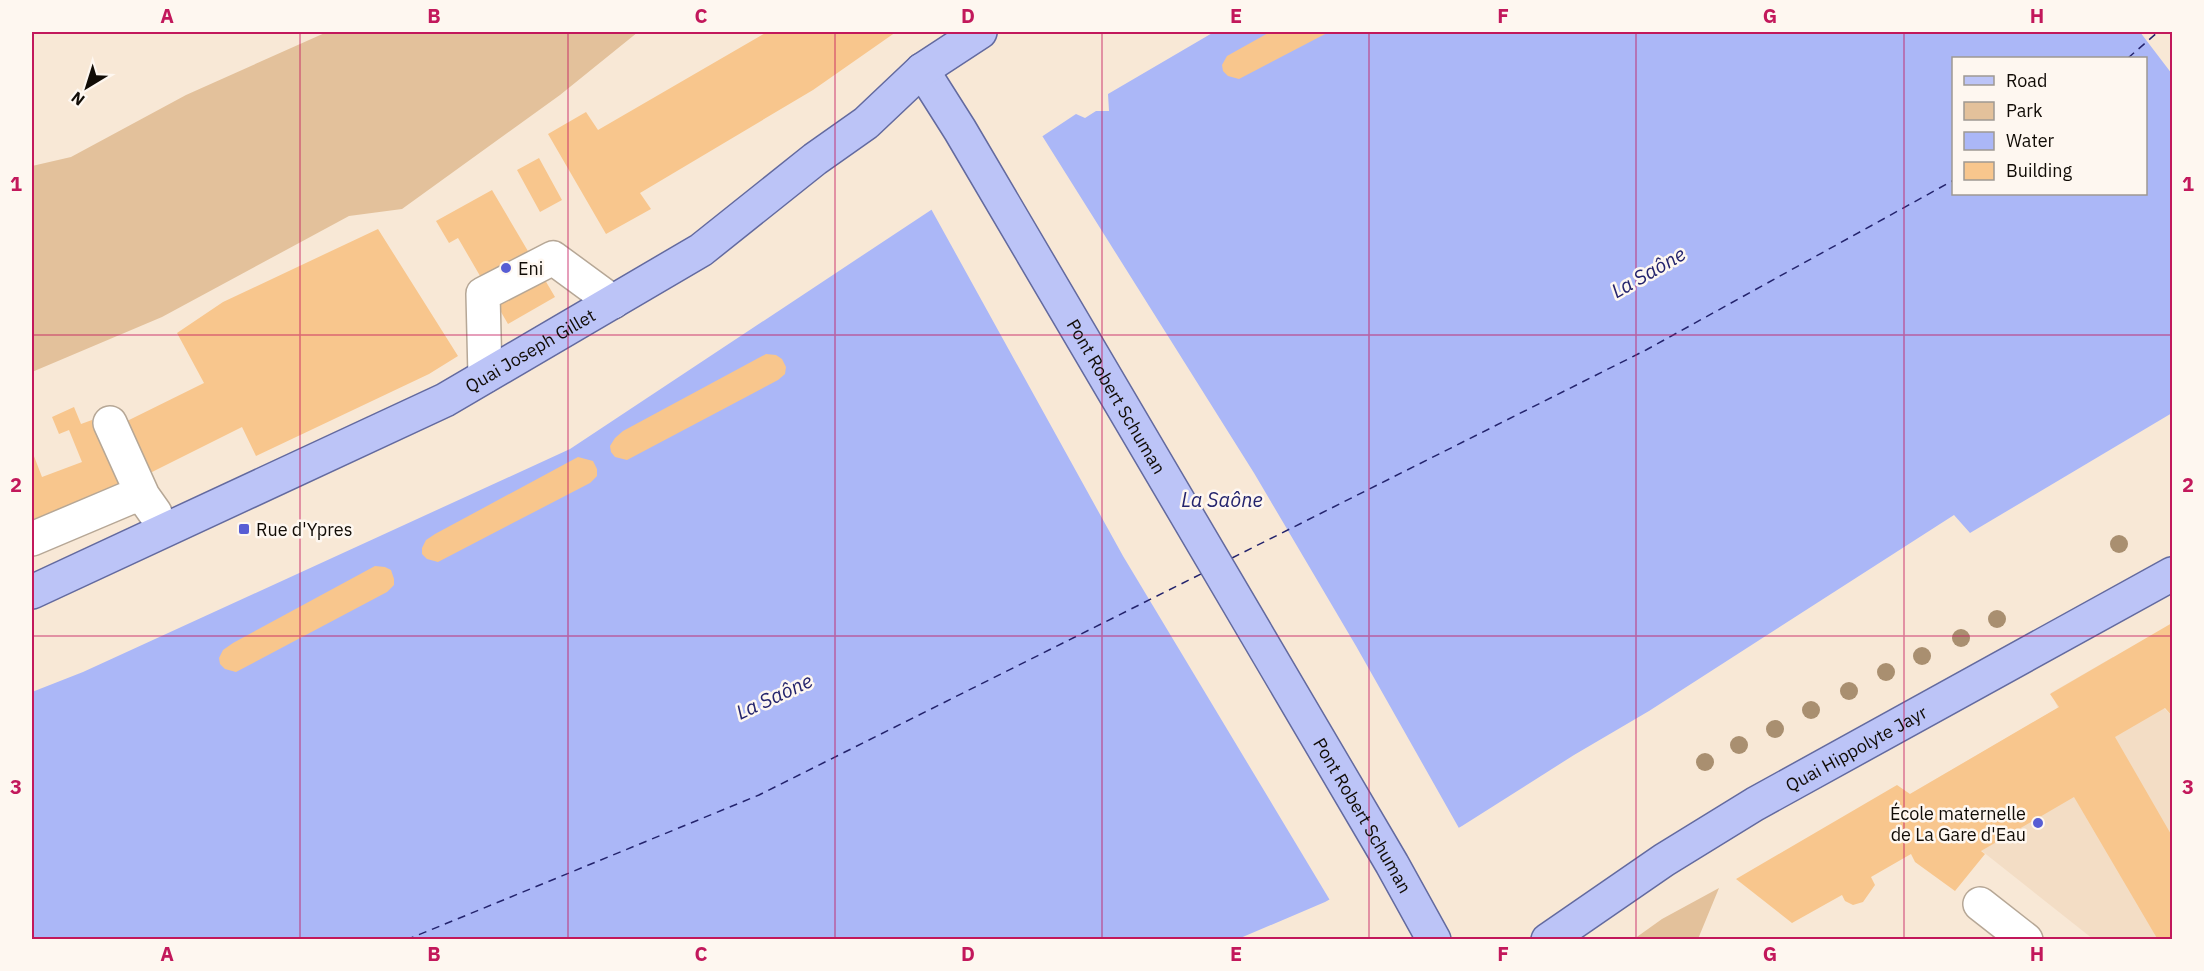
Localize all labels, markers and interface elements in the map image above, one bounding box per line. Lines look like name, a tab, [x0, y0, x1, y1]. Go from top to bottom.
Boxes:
text: A	[160, 2, 174, 29]
text: B	[427, 2, 441, 29]
text: C	[694, 2, 708, 29]
text: D	[961, 2, 975, 29]
text: E	[1230, 2, 1242, 29]
text: F	[1497, 2, 1509, 29]
text: G	[1763, 2, 1777, 29]
text: H	[2030, 2, 2044, 29]
north arrow	[57, 57, 117, 117]
legend	[1952, 57, 2147, 195]
text: Road	[2006, 69, 2047, 92]
text: N	[67, 87, 88, 110]
text: Park	[2006, 99, 2043, 122]
text: Water	[2006, 129, 2055, 152]
text: Building	[2006, 159, 2073, 182]
text: 1	[10, 170, 22, 197]
text: 1	[2182, 170, 2194, 197]
water label: La Saône	[1606, 240, 1690, 304]
place label: Eni	[518, 257, 543, 280]
marker: Eni	[499, 261, 513, 275]
street label: Quai Joseph Gillet	[461, 303, 599, 397]
street label: Pont Robert Schuman	[1062, 315, 1171, 478]
text: 2	[10, 471, 22, 498]
text: 2	[2182, 471, 2194, 498]
water label: La Saône	[1181, 486, 1263, 513]
place label: Rue d'Ypres	[256, 518, 352, 541]
marker: Rue d'Ypres	[237, 522, 251, 536]
water label: La Saône	[731, 667, 817, 725]
street label: Quai Hippolyte Jayr	[1781, 700, 1931, 797]
street label: Pont Robert Schuman	[1309, 733, 1417, 897]
text: 3	[10, 773, 22, 800]
text: 3	[2182, 773, 2194, 800]
place label: École maternelle de La Gare d'Eau	[1890, 802, 2026, 846]
marker: École maternelle de La Gare d'Eau	[2031, 816, 2045, 830]
text: A	[160, 940, 174, 967]
text: B	[427, 940, 441, 967]
text: C	[694, 940, 708, 967]
text: D	[961, 940, 975, 967]
text: E	[1230, 940, 1242, 967]
text: F	[1497, 940, 1509, 967]
text: G	[1763, 940, 1777, 967]
text: H	[2030, 940, 2044, 967]

